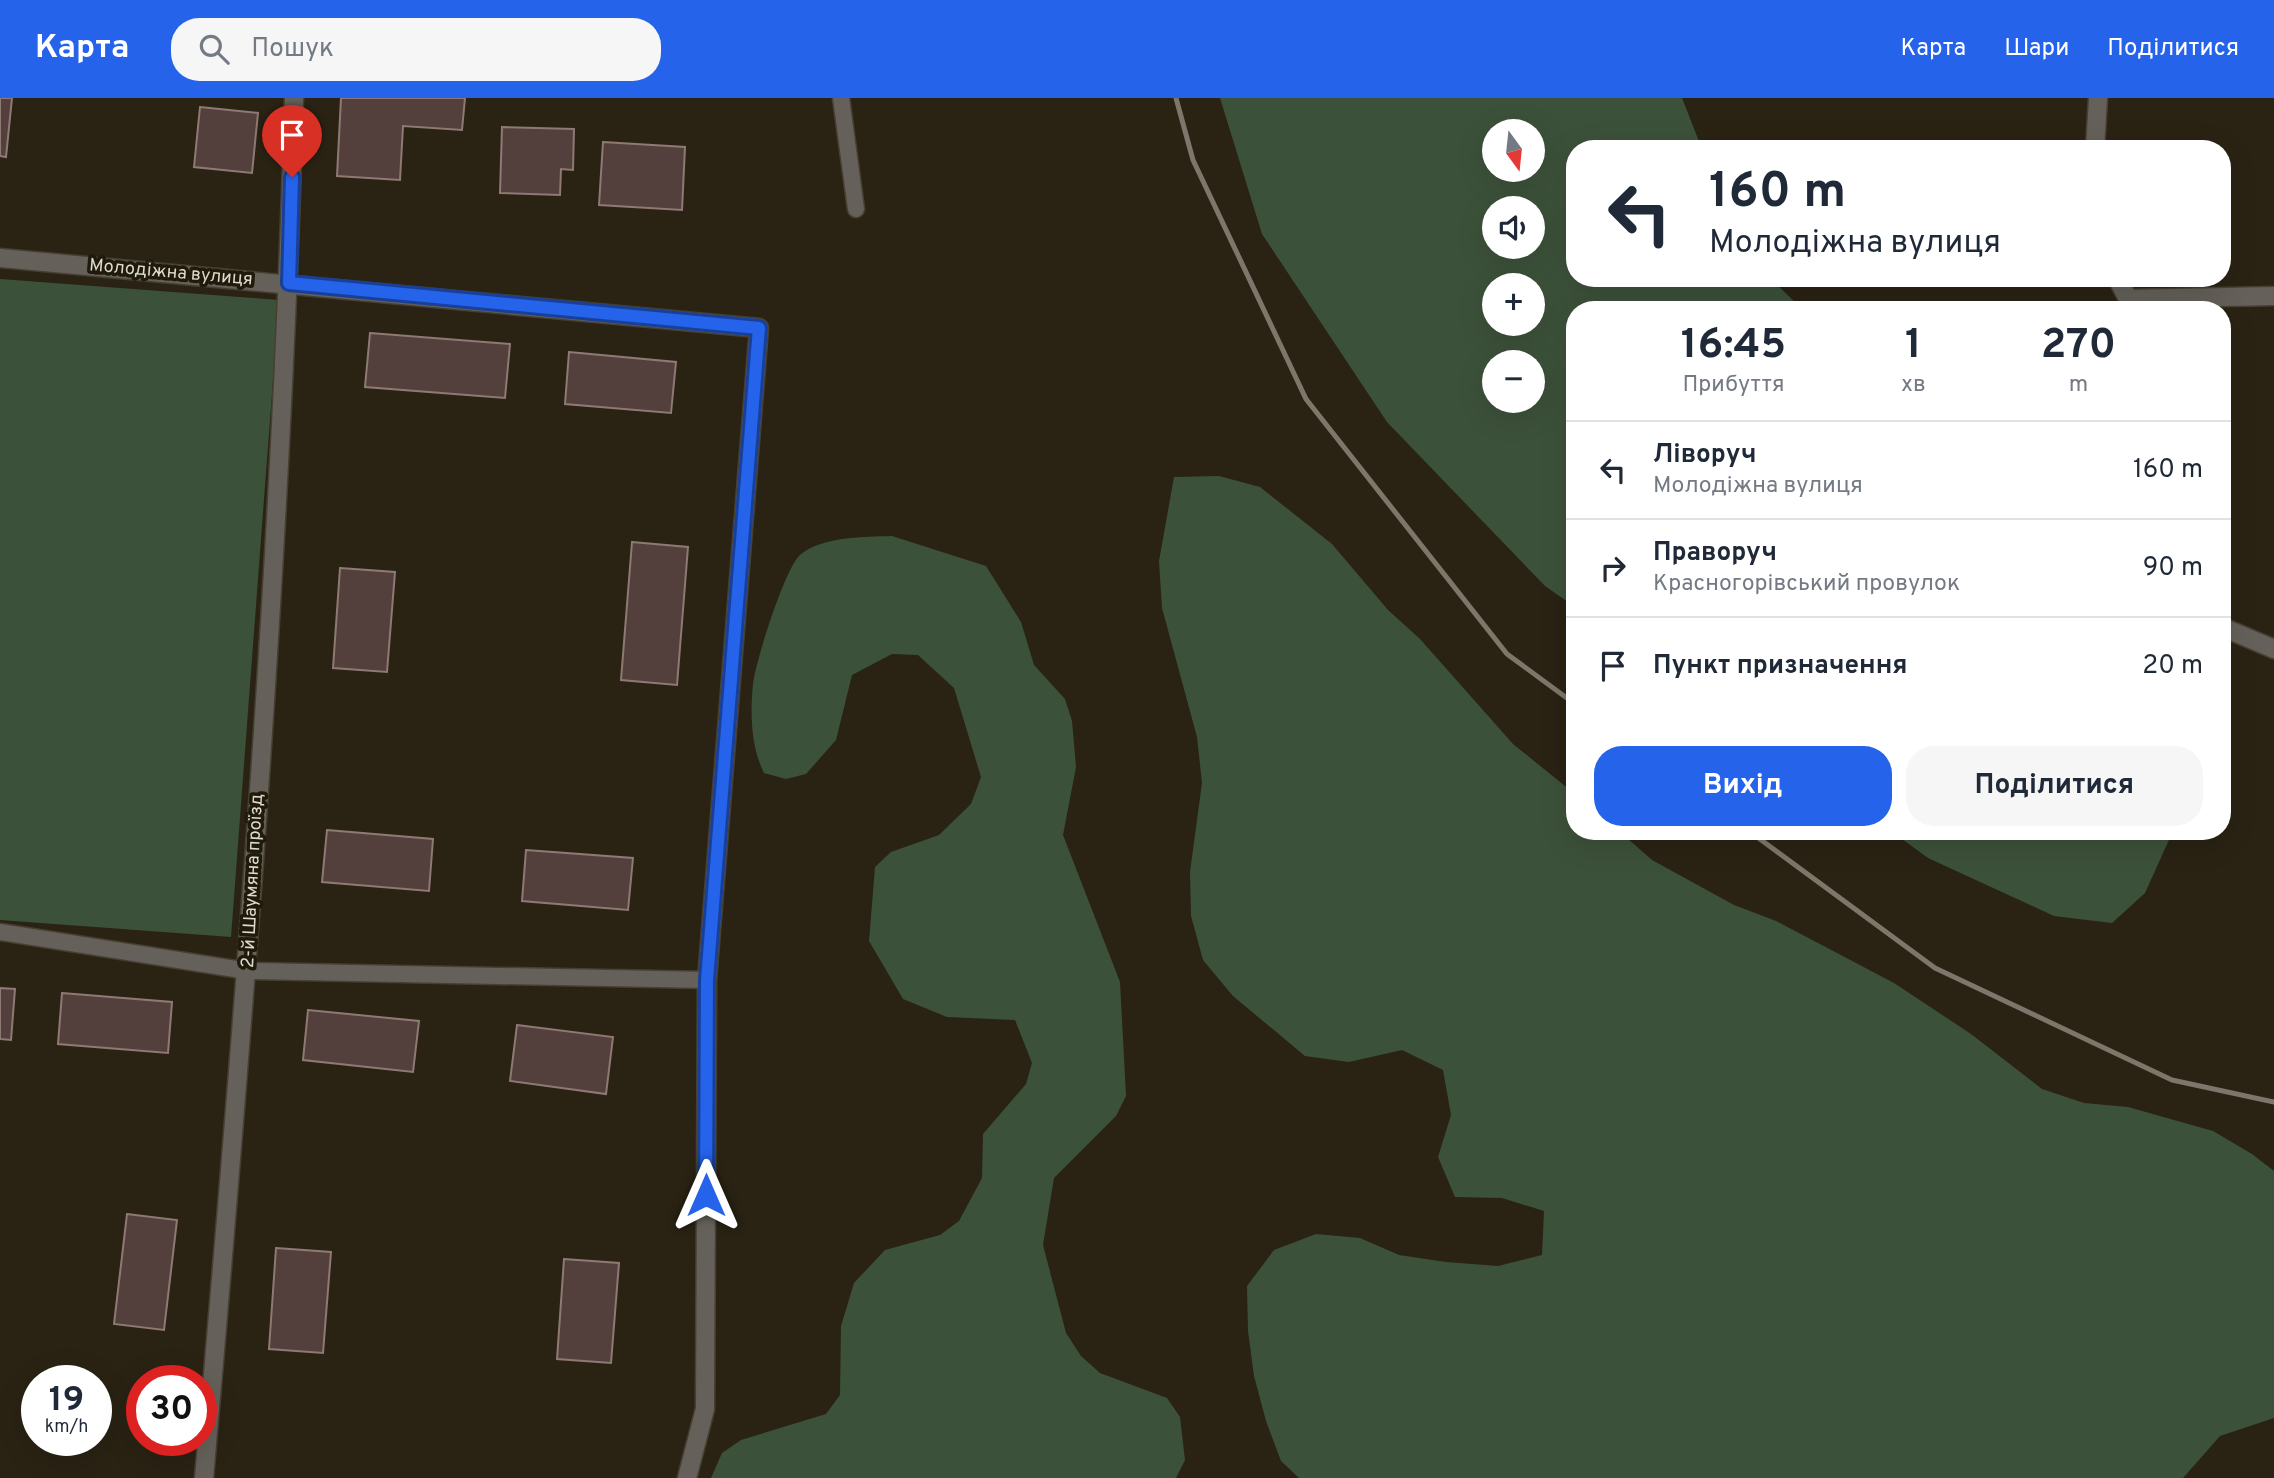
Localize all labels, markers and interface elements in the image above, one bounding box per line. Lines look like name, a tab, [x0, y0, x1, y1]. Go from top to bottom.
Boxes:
search box	[171, 18, 661, 81]
text: Карта	[35, 28, 129, 70]
icon: search	[195, 30, 233, 68]
text: Пошук	[251, 33, 334, 66]
text: Карта	[1901, 34, 1966, 64]
text: Шари	[2004, 34, 2069, 64]
text: Поділитися	[2107, 34, 2239, 64]
pin	[262, 105, 322, 177]
icon: arrive	[273, 116, 311, 154]
north arrow	[1482, 119, 1545, 182]
map controls	[1482, 119, 1545, 413]
text: 160 m	[1709, 163, 1846, 225]
icon: left	[1594, 168, 1685, 259]
button: sound	[1482, 196, 1545, 259]
text: Молодіжна вулиця	[1709, 224, 2001, 264]
street label: Молодіжна вулиця	[88, 254, 254, 292]
button: +	[1482, 273, 1545, 336]
text: 16:45	[1681, 320, 1786, 373]
text: 1	[1905, 320, 1922, 373]
text: 270	[2041, 320, 2116, 373]
button: −	[1482, 350, 1545, 413]
text: Прибуття	[1682, 371, 1785, 400]
text: хв	[1901, 371, 1926, 400]
text: m	[2069, 371, 2088, 400]
text: Ліворуч	[1653, 439, 1756, 472]
icon: left	[1594, 451, 1632, 489]
text: 160 m	[2133, 454, 2203, 487]
text: Молодіжна вулиця	[1653, 472, 1863, 501]
text: Праворуч	[1653, 537, 1777, 570]
icon: right	[1594, 549, 1632, 587]
text: 90 m	[2143, 552, 2203, 585]
text: Красногорівський провулок	[1653, 570, 1960, 599]
icon: arrive	[1594, 647, 1632, 685]
text: Пункт призначення	[1653, 650, 1907, 683]
text: 20 m	[2142, 650, 2203, 683]
button: Вихід	[1594, 746, 1892, 826]
button: Поділитися	[1906, 746, 2203, 826]
street label: 2-й Шаумяна проїзд	[237, 793, 269, 969]
position arrow	[669, 1158, 743, 1232]
speed limit sign: 30	[126, 1365, 217, 1456]
text: 19	[49, 1379, 84, 1423]
text: km/h	[45, 1416, 88, 1439]

